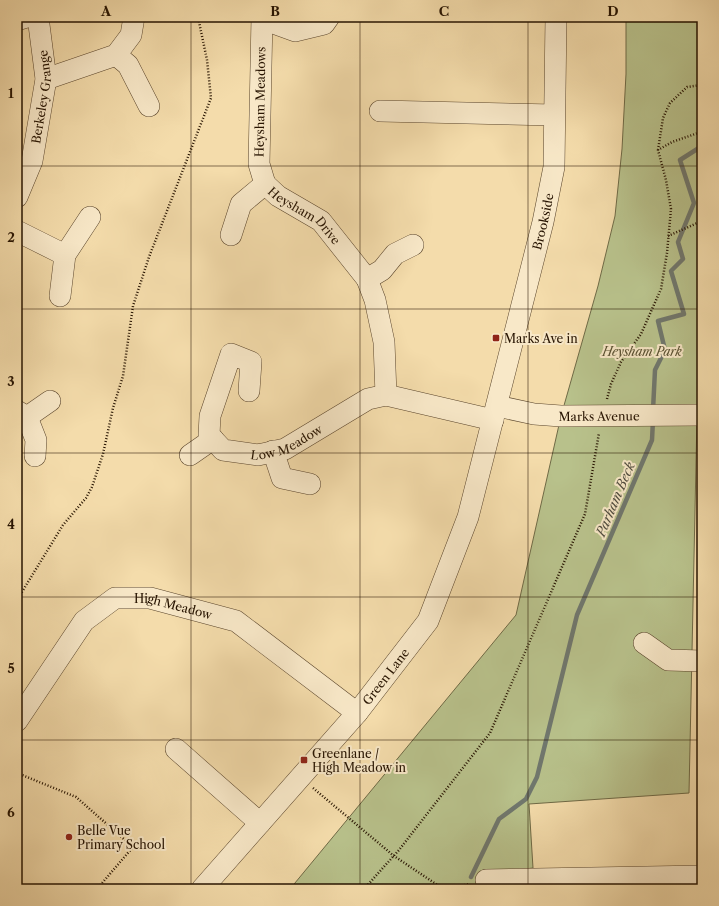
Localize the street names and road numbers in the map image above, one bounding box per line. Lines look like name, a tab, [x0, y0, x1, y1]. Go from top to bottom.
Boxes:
street label: Heysham Meadows	[252, 47, 268, 157]
street label: Berkeley Grange	[28, 49, 54, 145]
street label: Heysham Drive	[265, 183, 344, 247]
street label: Brookside	[529, 191, 556, 251]
street label: Marks Avenue	[558, 408, 640, 424]
street label: Low Meadow	[250, 420, 326, 463]
street label: High Meadow	[134, 590, 215, 622]
street label: Green Lane	[359, 645, 412, 707]

